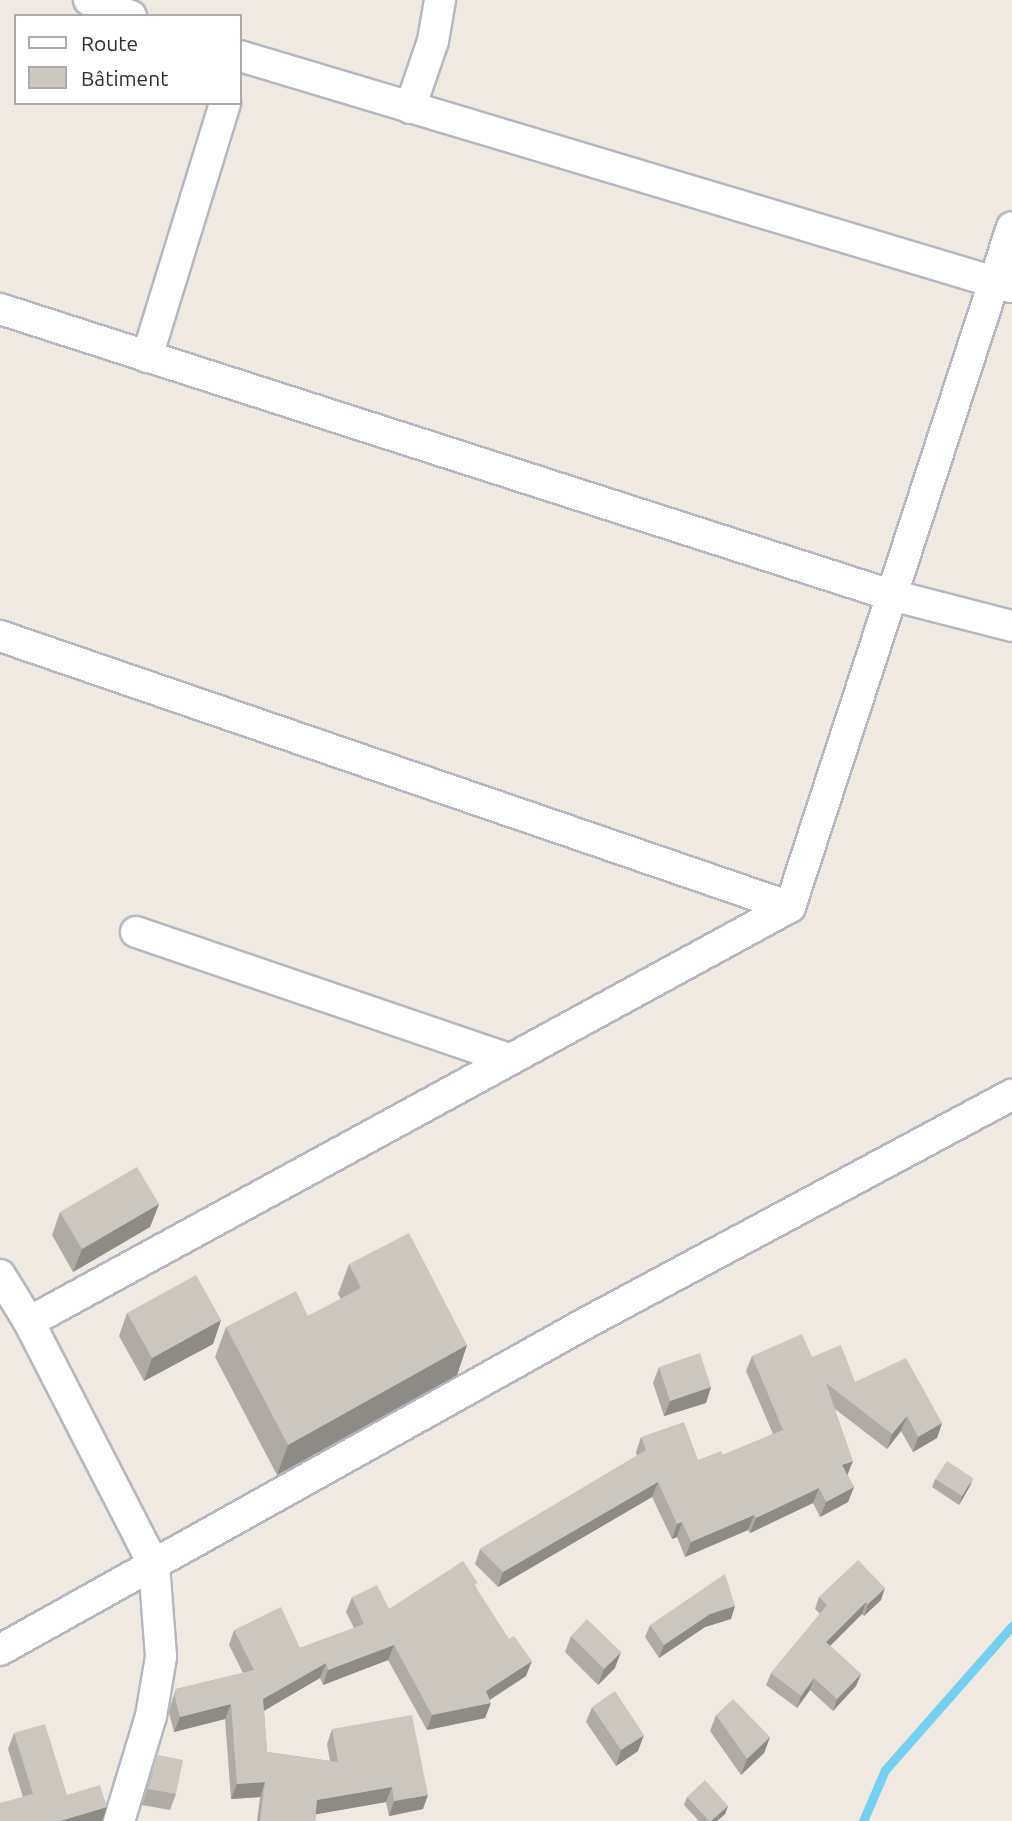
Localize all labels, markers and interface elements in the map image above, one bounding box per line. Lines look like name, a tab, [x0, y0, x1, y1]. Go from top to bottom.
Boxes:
legend	[14, 14, 242, 105]
text: Route	[81, 31, 138, 55]
text: Bâtiment	[81, 66, 168, 90]

